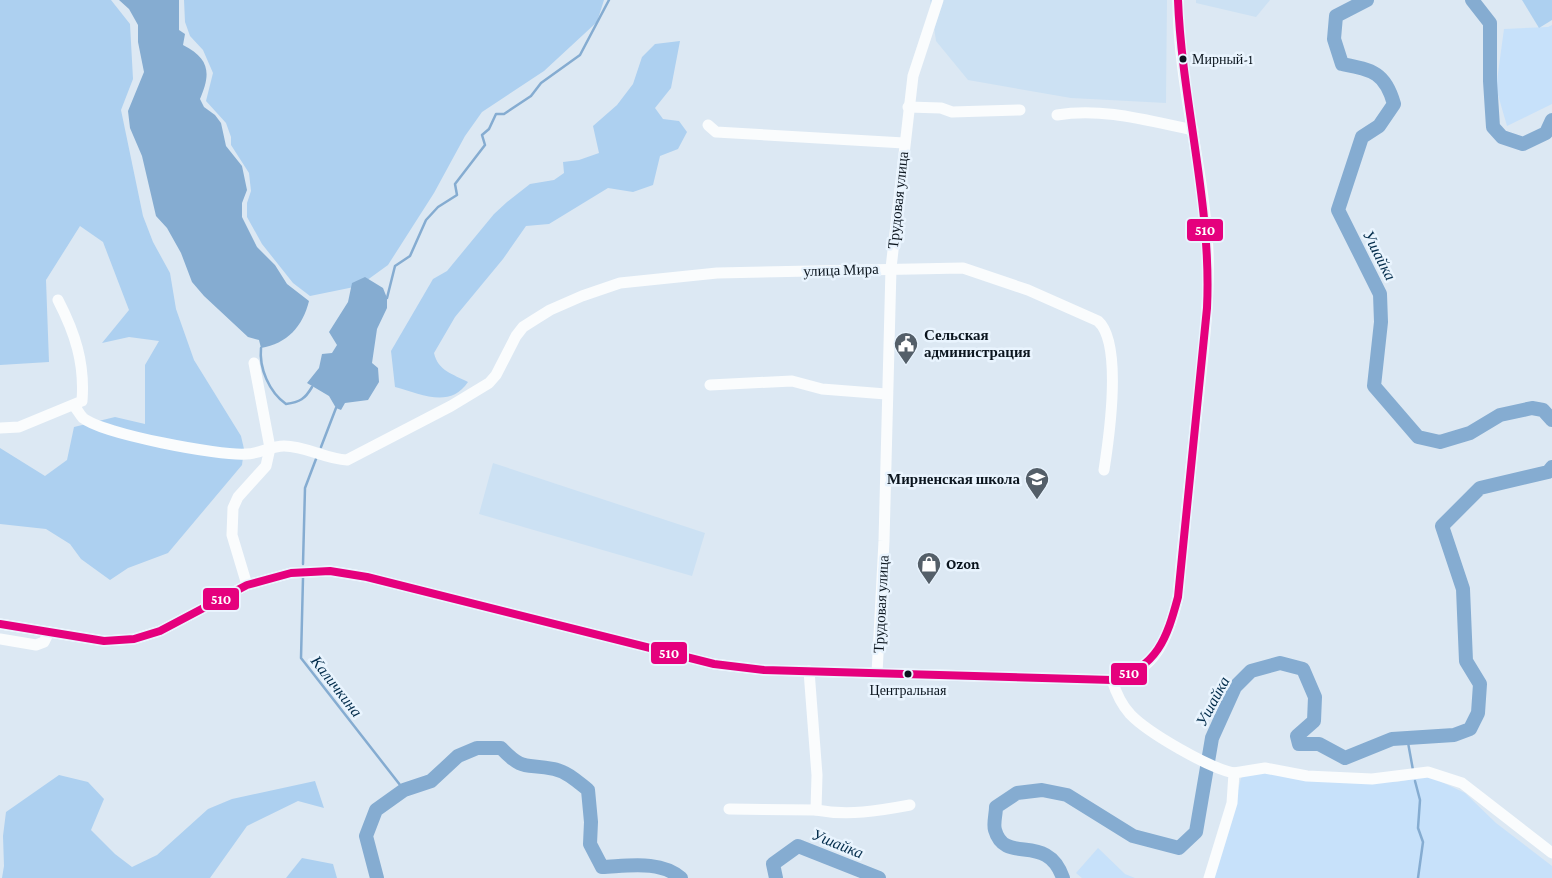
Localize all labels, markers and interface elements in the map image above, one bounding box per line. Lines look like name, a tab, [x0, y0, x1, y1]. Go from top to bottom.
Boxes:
place label: Мирный-1	[1192, 51, 1253, 67]
marker: Мирный-1	[1178, 54, 1188, 64]
street label: Трудовая улица	[885, 150, 911, 250]
line badge: 510	[1186, 218, 1224, 242]
text: 510	[1195, 222, 1215, 238]
water label: Ушайка	[1360, 227, 1399, 283]
street label: улица Мира	[803, 261, 879, 279]
place label: Сельская администрация	[924, 327, 1031, 360]
public building icon: Сельская администрация	[893, 331, 919, 365]
school or university icon: Мирненская школа	[1024, 466, 1050, 500]
place label: Мирненская школа	[887, 471, 1020, 487]
shop icon: Ozon	[916, 551, 942, 585]
street label: Трудовая улица	[870, 554, 892, 653]
place label: Ozon	[946, 556, 980, 572]
line badge: 510	[202, 587, 240, 611]
text: 510	[211, 591, 231, 607]
line badge: 510	[650, 641, 688, 665]
text: 510	[659, 645, 679, 661]
water label: Каличкина	[307, 652, 366, 720]
line badge: 510	[1110, 662, 1148, 686]
text: 510	[1119, 665, 1139, 681]
marker: Центральная	[903, 669, 913, 679]
water label: Ушайка	[1192, 674, 1233, 729]
place label: Центральная	[870, 682, 947, 698]
water label: Ушайка	[810, 826, 866, 861]

